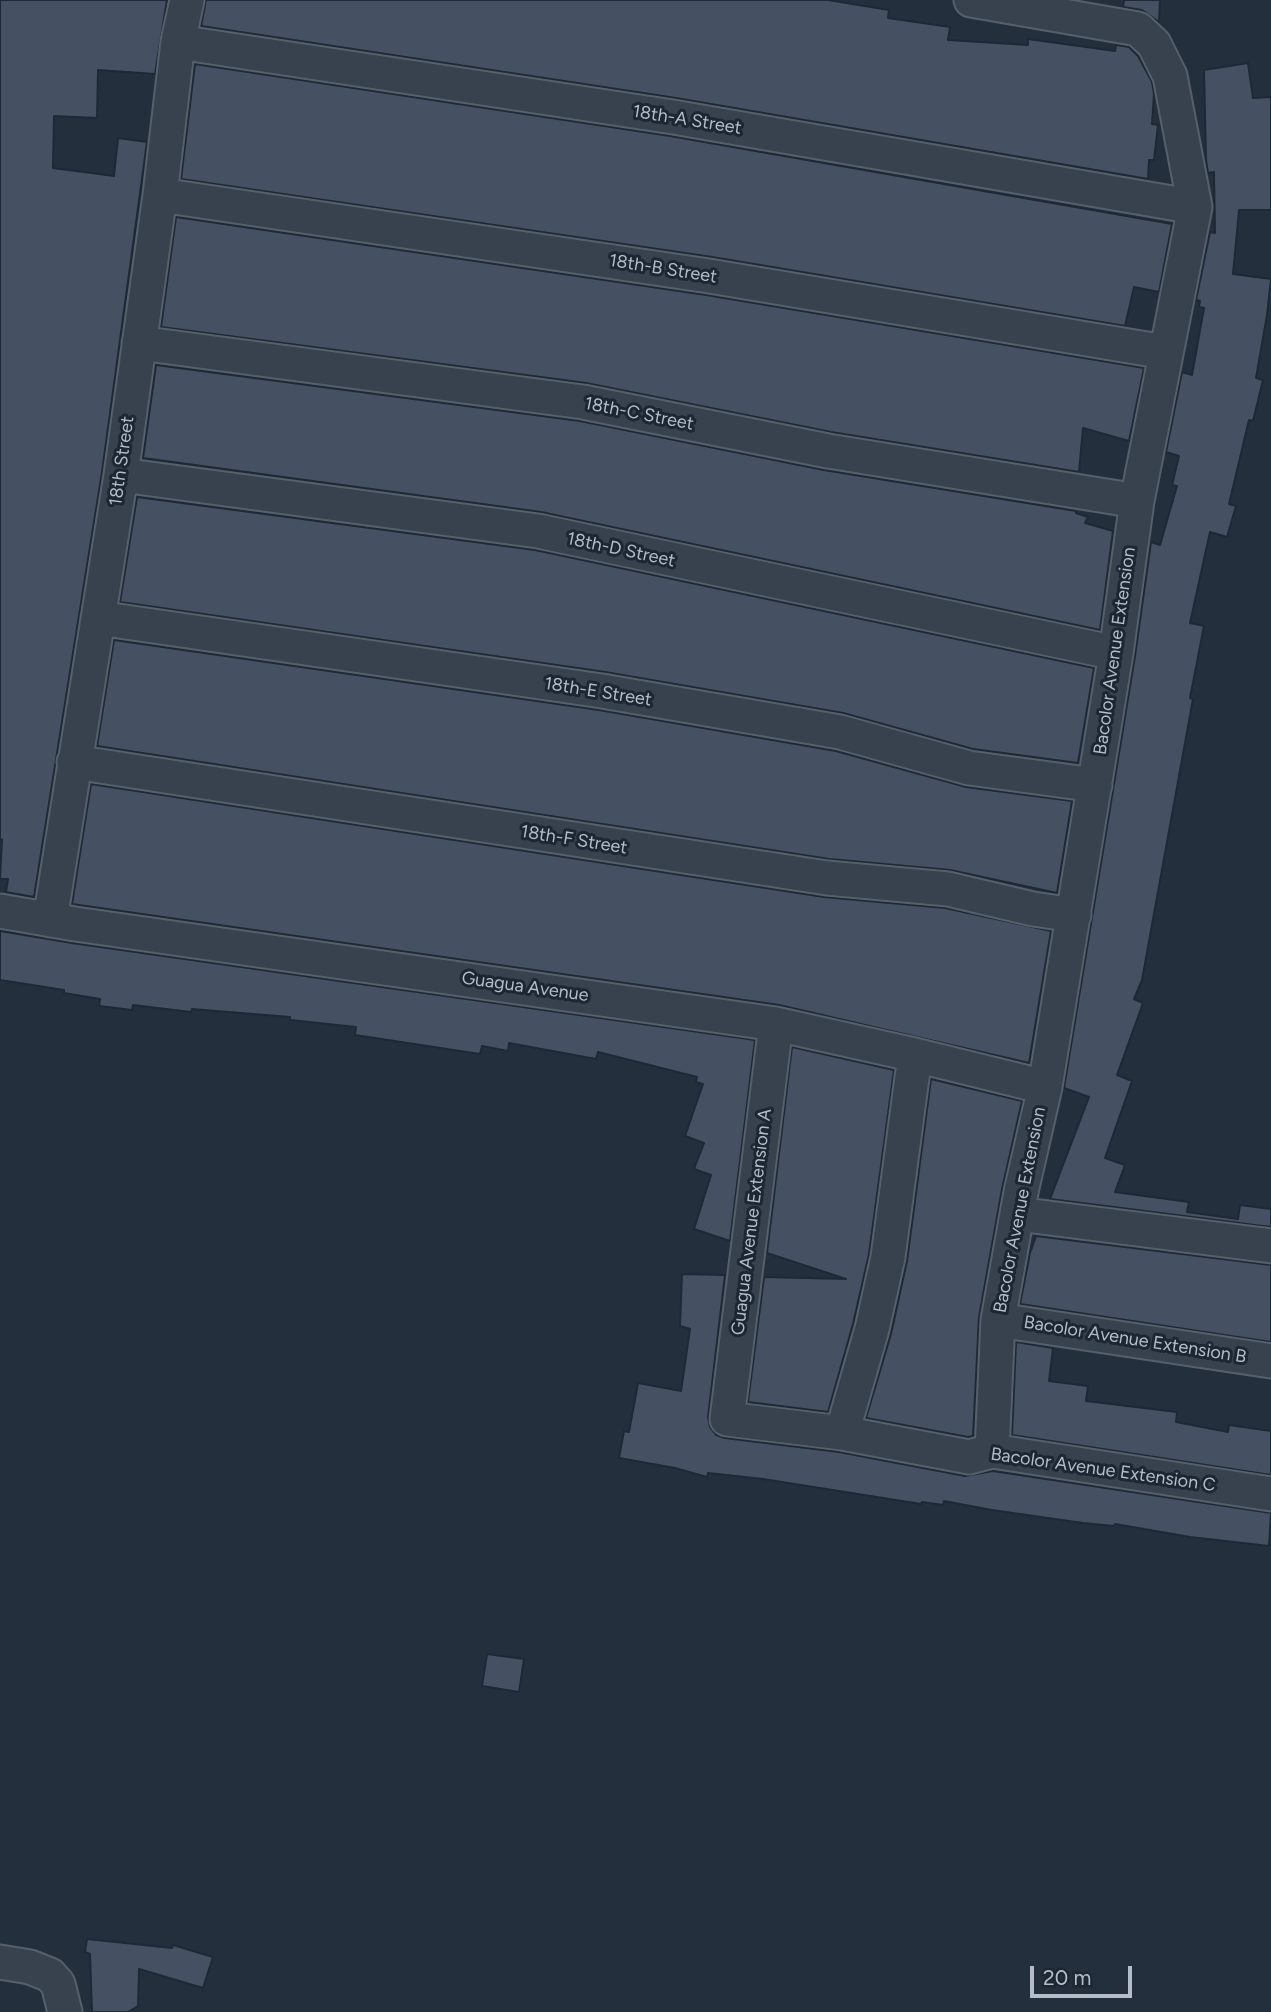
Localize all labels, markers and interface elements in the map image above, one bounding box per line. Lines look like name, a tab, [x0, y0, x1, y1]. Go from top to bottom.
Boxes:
street label: 18th-A Street	[631, 101, 743, 139]
street label: 18th-B Street	[608, 250, 718, 288]
street label: 18th-C Street	[583, 393, 695, 435]
street label: 18th Street	[105, 415, 139, 507]
street label: 18th-D Street	[565, 528, 677, 572]
street label: Bacolor Avenue Extension	[1090, 546, 1140, 756]
street label: 18th-E Street	[543, 673, 653, 711]
street label: 18th-F Street	[519, 821, 629, 859]
street label: Guagua Avenue	[460, 967, 590, 1007]
street label: Bacolor Avenue Extension	[989, 1105, 1051, 1315]
street label: Guagua Avenue Extension A	[727, 1108, 777, 1336]
street label: Bacolor Avenue Extension B	[1022, 1312, 1248, 1368]
street label: Bacolor Avenue Extension C	[989, 1444, 1217, 1496]
scale bar	[1033, 1952, 1134, 1996]
text: 20 m	[1043, 1965, 1091, 1990]

